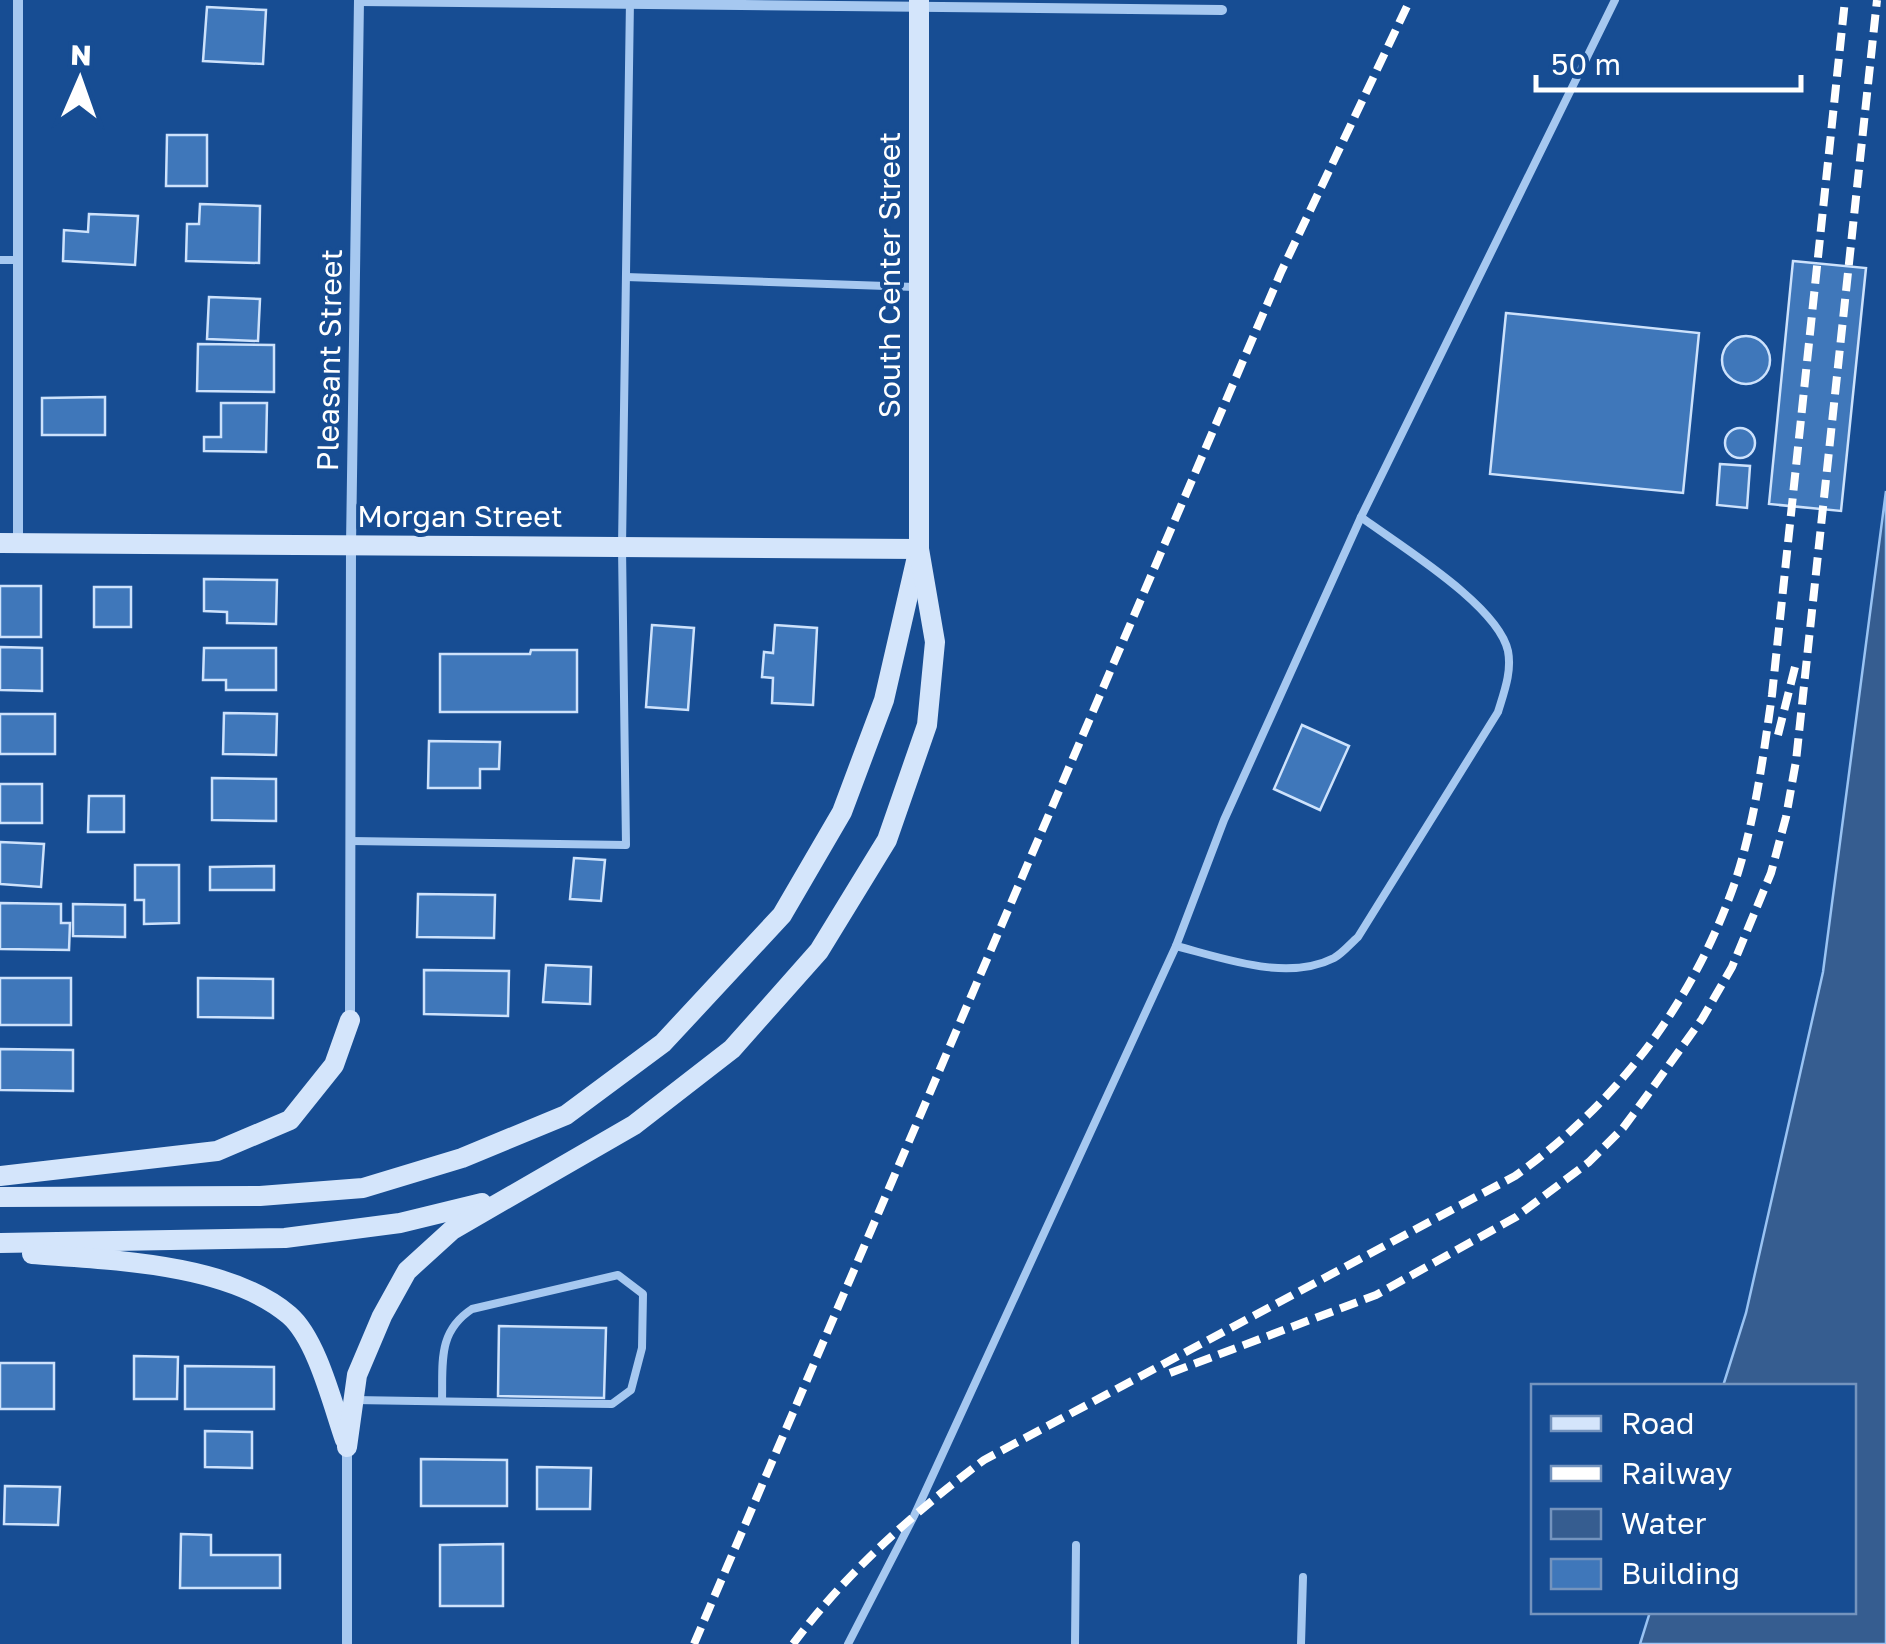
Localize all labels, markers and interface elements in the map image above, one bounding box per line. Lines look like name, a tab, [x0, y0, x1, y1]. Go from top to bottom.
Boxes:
north arrow	[30, 30, 130, 130]
scale bar	[1536, 30, 1801, 92]
text: N	[70, 38, 92, 71]
text: 50 m	[1551, 46, 1621, 82]
street label: South Center Street	[871, 132, 907, 418]
street label: Pleasant Street	[309, 248, 349, 472]
street label: Morgan Street	[357, 498, 563, 534]
legend	[1531, 1384, 1856, 1614]
text: Road	[1621, 1405, 1695, 1441]
text: Railway	[1621, 1455, 1732, 1491]
text: Water	[1621, 1505, 1707, 1541]
text: Building	[1621, 1555, 1740, 1591]

